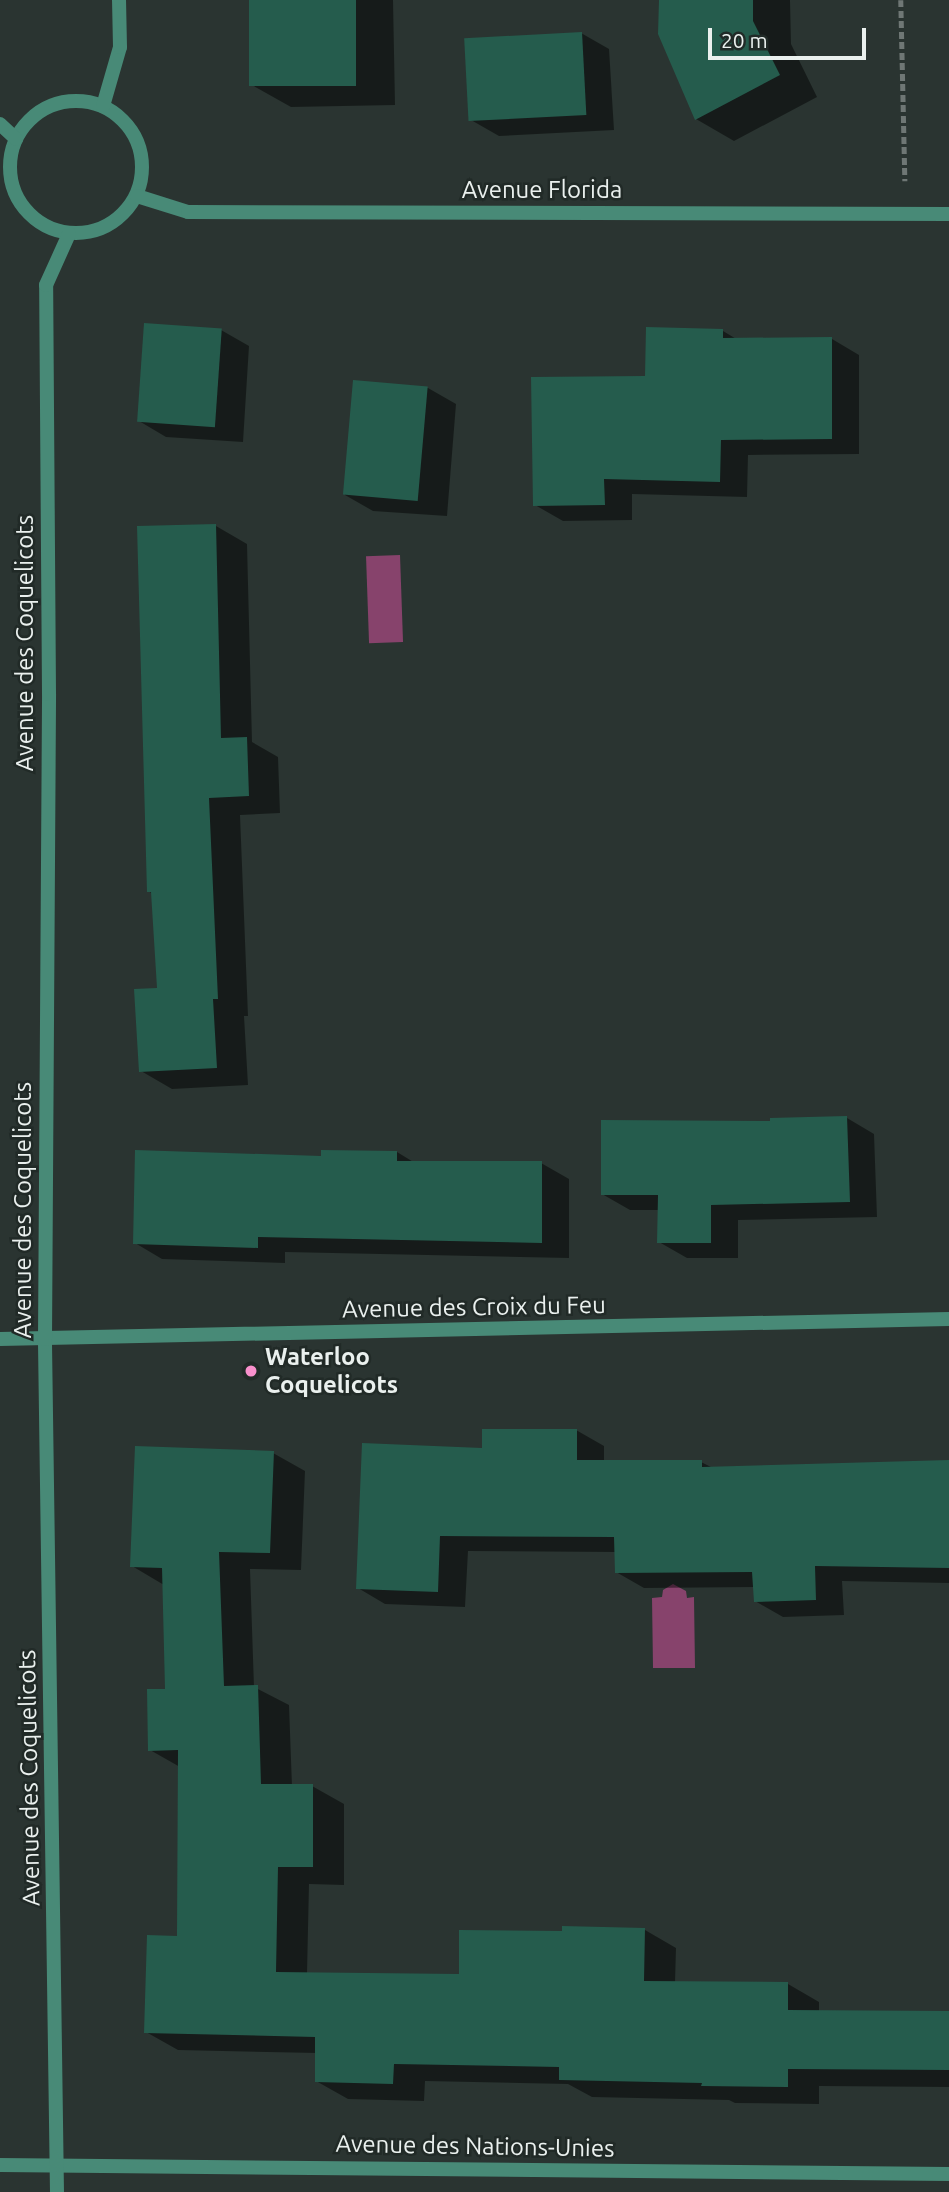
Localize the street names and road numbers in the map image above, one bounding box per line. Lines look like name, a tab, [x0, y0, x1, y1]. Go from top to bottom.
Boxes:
street label: Avenue Florida	[462, 176, 622, 204]
street label: Avenue des Coquelicots	[11, 515, 39, 771]
street label: Avenue des Coquelicots	[9, 1082, 37, 1338]
street label: Avenue des Croix du Feu	[342, 1290, 606, 1324]
street label: Avenue des Coquelicots	[12, 1650, 46, 1906]
street label: Avenue des Nations-Unies	[335, 2129, 615, 2163]

